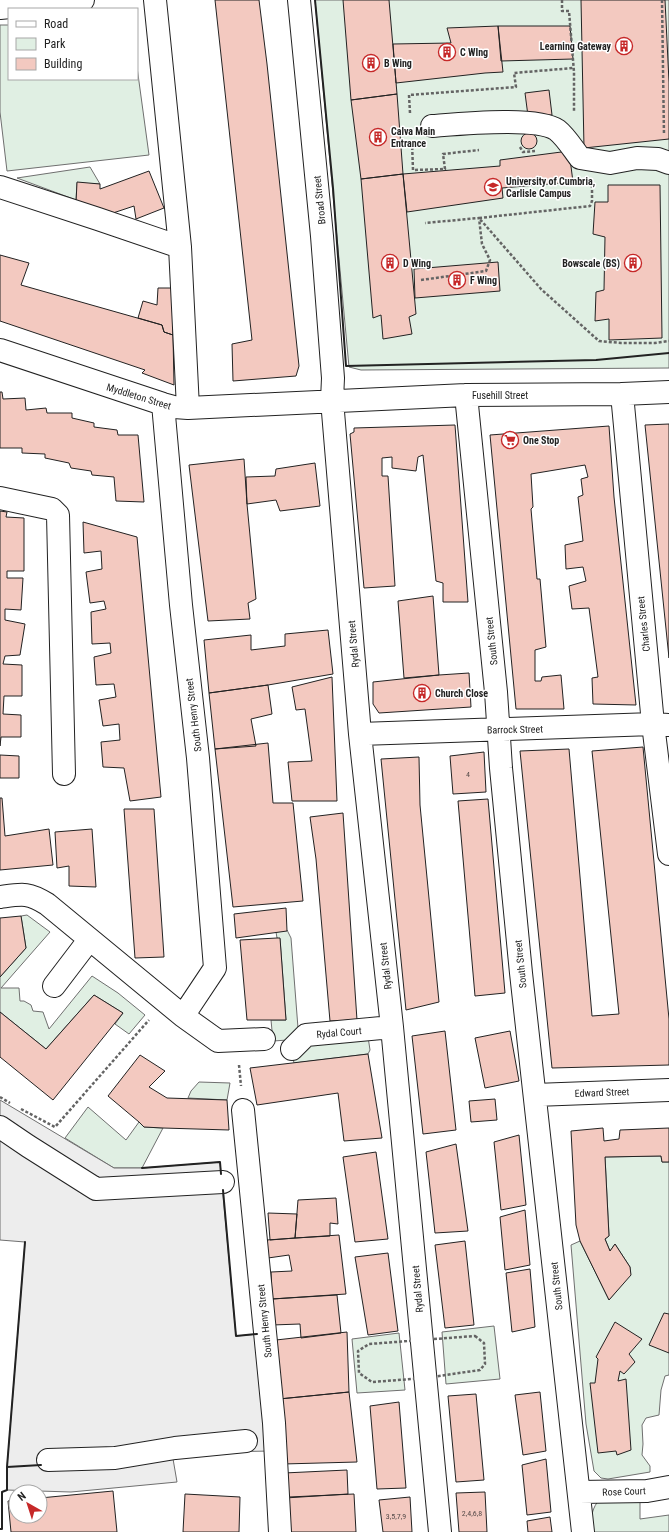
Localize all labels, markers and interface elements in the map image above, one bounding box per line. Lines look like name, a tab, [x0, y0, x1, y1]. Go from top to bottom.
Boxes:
legend	[8, 8, 138, 80]
text: Road	[44, 17, 68, 31]
building icon: Learning Gateway	[614, 36, 634, 56]
text: Park	[44, 37, 66, 51]
place label: Learning Gateway	[540, 41, 612, 52]
building icon: C WIng	[437, 42, 457, 62]
place label: C WIng	[460, 47, 488, 58]
building icon: B Wing	[361, 53, 381, 73]
text: Building	[44, 57, 82, 71]
place label: B Wing	[384, 58, 412, 69]
place label: Calva Main Entrance	[391, 126, 435, 149]
building icon: Calva Main Entrance	[368, 127, 388, 147]
street label: Broad Street	[311, 175, 328, 225]
place label: University of Cumbria, Carlisle Campus	[506, 176, 595, 199]
school or university icon: University of Cumbria, Carlisle Campus	[483, 177, 503, 197]
building icon: D Wing	[380, 253, 400, 273]
building icon: Bowscale (BS)	[623, 253, 643, 273]
place label: D Wing	[403, 258, 431, 269]
place label: Bowscale (BS)	[562, 258, 620, 270]
building icon: F Wing	[447, 270, 467, 290]
place label: F Wing	[470, 275, 497, 286]
street label: Myddleton Street	[105, 381, 173, 412]
street label: Fusehill Street	[472, 390, 528, 401]
supermarket icon: One Stop	[500, 430, 520, 450]
place label: One Stop	[523, 435, 559, 446]
street label: Charles Street	[635, 596, 652, 652]
street label: South Street	[483, 616, 500, 666]
street label: Rydal Street	[346, 620, 361, 668]
street label: South Henry Street	[184, 678, 203, 752]
building icon: Church Close	[412, 683, 432, 703]
place label: Church Close	[435, 688, 488, 699]
street label: Barrock Street	[487, 724, 543, 735]
house number: 4	[466, 770, 470, 779]
street label: South Street	[512, 939, 529, 989]
street label: Rydal Street	[378, 942, 393, 990]
street label: Rydal Court	[316, 1025, 362, 1040]
street label: Edward Street	[574, 1086, 630, 1099]
street label: South Street	[548, 1261, 565, 1311]
street label: Rydal Street	[410, 1265, 425, 1313]
street label: South Henry Street	[255, 1284, 274, 1358]
north arrow	[8, 1484, 48, 1524]
street label: Rose Court	[602, 1485, 646, 1498]
text: N	[15, 1489, 29, 1504]
house number: 2,4,6,8	[462, 1509, 482, 1518]
house number: 3,5,7,9	[386, 1512, 406, 1521]

